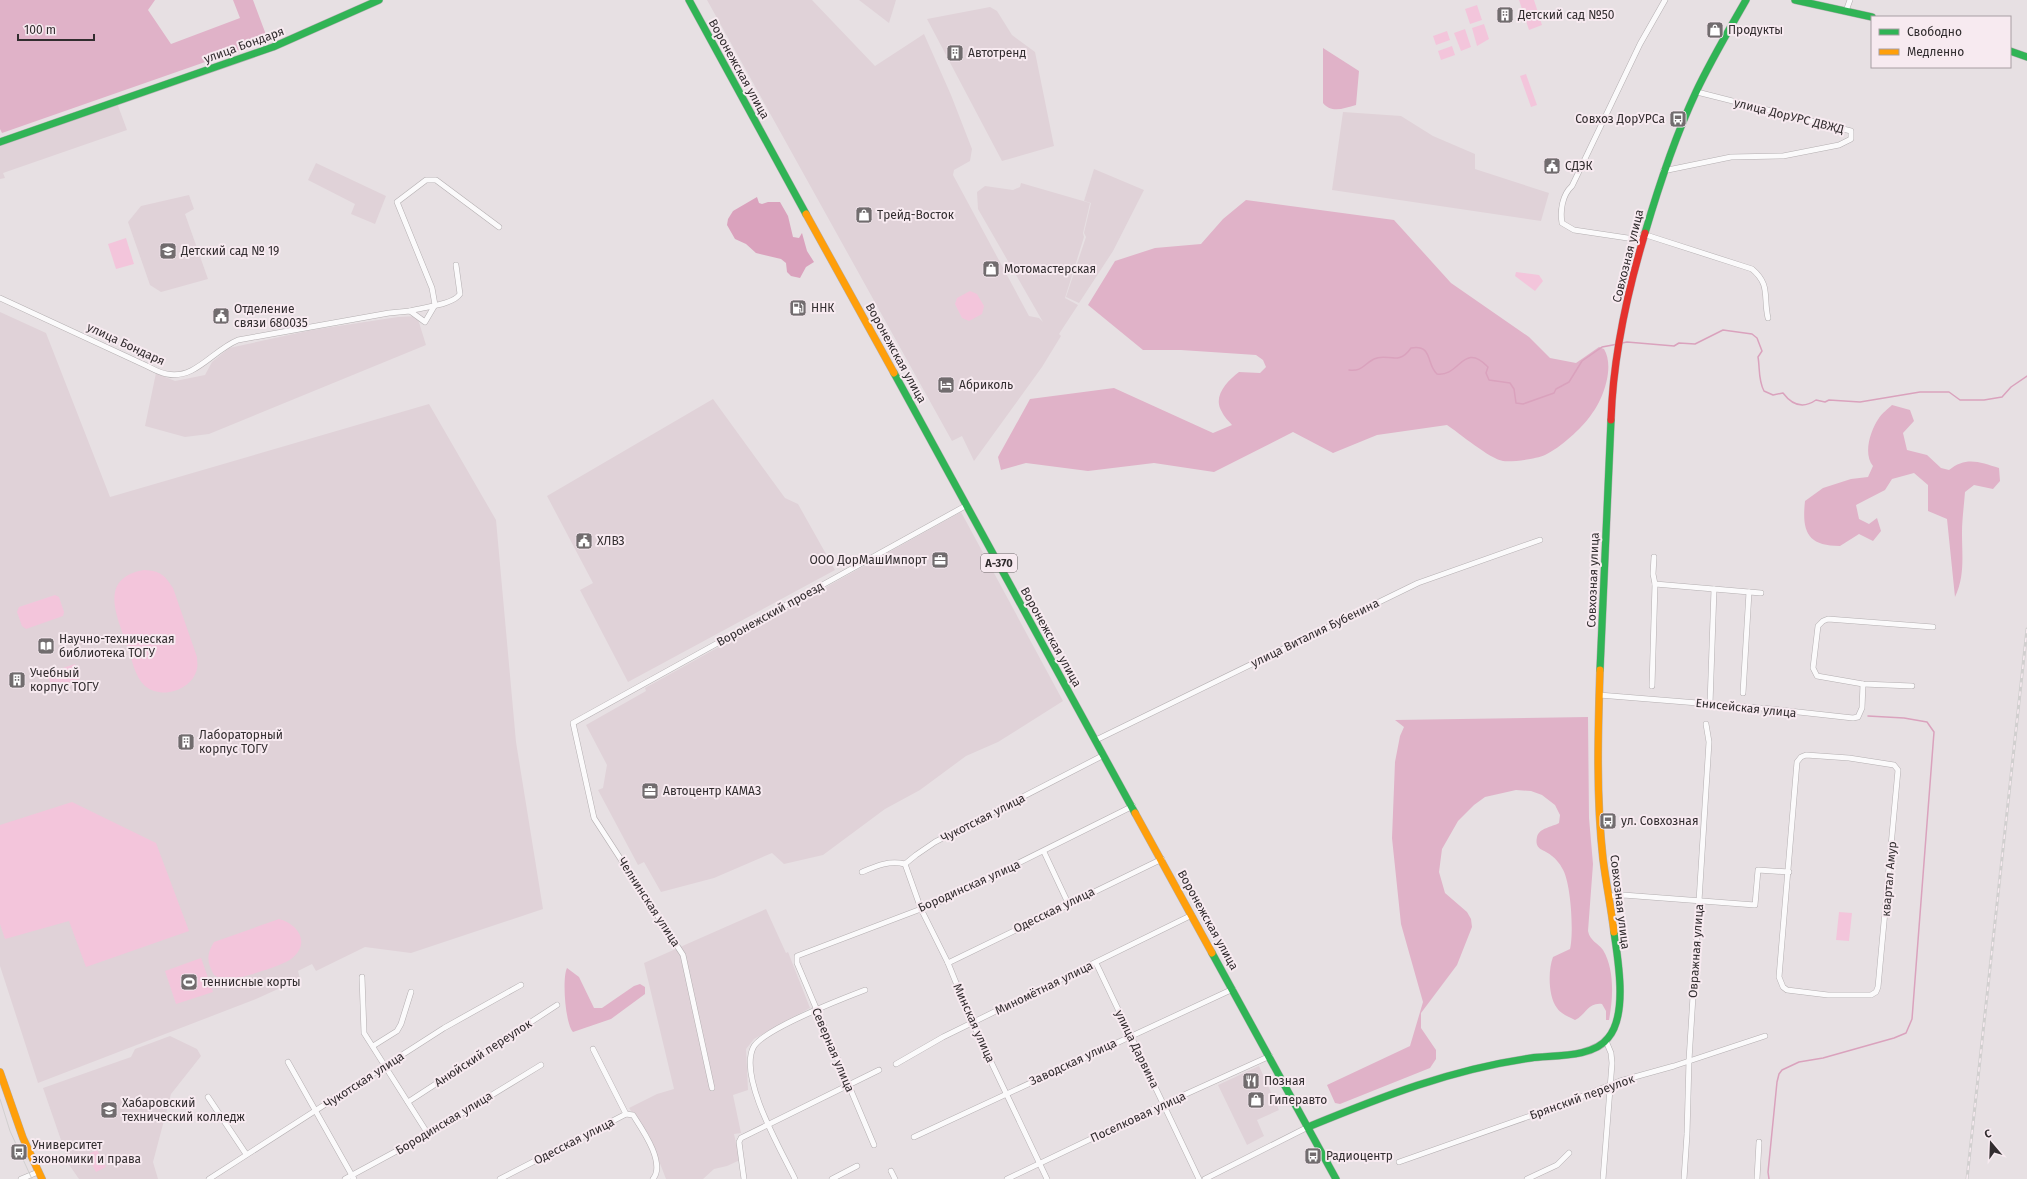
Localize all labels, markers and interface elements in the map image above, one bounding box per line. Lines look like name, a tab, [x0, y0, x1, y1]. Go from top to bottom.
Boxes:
building icon: Детский сад №50	[1495, 5, 1515, 25]
place label: Детский сад №50	[1517, 8, 1615, 22]
scale bar	[18, 16, 94, 42]
legend	[1871, 16, 2011, 68]
street label: Воронежская улица	[706, 17, 772, 121]
shop icon: Продукты	[1705, 20, 1725, 40]
text: 100 m	[24, 23, 56, 37]
place label: Продукты	[1728, 23, 1783, 37]
street label: улица Бондаря	[202, 24, 286, 66]
text: Свободно	[1907, 25, 1962, 39]
building icon: Автотренд	[945, 43, 965, 63]
text: Медленно	[1907, 45, 1964, 59]
place label: Автотренд	[968, 46, 1026, 60]
street label: улица ДорУРС ДВЖД	[1732, 96, 1846, 136]
bus stop icon: Совхоз ДорУPCа	[1668, 109, 1688, 129]
place label: Совхоз ДорУPCа	[1575, 112, 1665, 126]
public building icon: СДЭК	[1542, 156, 1562, 176]
place label: СДЭК	[1565, 159, 1593, 173]
shop icon: Трейд-Восток	[854, 205, 874, 225]
place label: Трейд-Восток	[877, 208, 955, 222]
street label: Совхозная улица	[1610, 208, 1646, 304]
school or university icon: Детский сад № 19	[158, 241, 178, 261]
place label: Детский сад № 19	[180, 244, 279, 258]
shop icon: Мотомастерская	[981, 259, 1001, 279]
place label: Мотомастерская	[1004, 262, 1096, 276]
fuel station icon: ННК	[788, 298, 808, 318]
place label: ННК	[811, 301, 834, 315]
street label: Воронежская улица	[863, 301, 929, 405]
place label: Отделение связи 680035	[234, 302, 308, 330]
public building icon: Отделение связи 680035	[211, 306, 231, 326]
street label: улица Бондаря	[85, 320, 167, 368]
hotel icon: Абриколь	[936, 375, 956, 395]
place label: Абриколь	[959, 378, 1013, 392]
public building icon: ХЛВЗ	[574, 531, 594, 551]
street label: Совхозная улица	[1584, 532, 1602, 628]
place label: ХЛВЗ	[597, 534, 625, 548]
office icon: ООО ДорМашИмпорт	[930, 550, 950, 570]
place label: ООО ДорМашИмпорт	[809, 553, 928, 567]
road number: А-370	[981, 554, 1017, 572]
street label: Воронежский проезд	[714, 579, 826, 649]
street label: Воронежская улица	[1018, 585, 1084, 689]
street label: улица Виталия Бубенина	[1249, 596, 1381, 670]
place label: Научно-техническая библиотека ТОГУ	[59, 632, 175, 660]
library icon: Научно-техническая библиотека ТОГУ	[36, 636, 56, 656]
place label: Учебный корпус ТОГУ	[30, 666, 99, 694]
building icon: Учебный корпус ТОГУ	[7, 670, 27, 690]
street label: Енисейская улица	[1695, 696, 1797, 720]
place label: Лабораторный корпус ТОГУ	[199, 728, 283, 756]
building icon: Лабораторный корпус ТОГУ	[176, 732, 196, 752]
office icon: Автоцентр КАМАЗ	[640, 781, 660, 801]
place label: Автоцентр КАМАЗ	[663, 784, 761, 798]
street label: Чукотская улица	[939, 791, 1027, 845]
bus stop icon: ул. Совхозная	[1598, 811, 1618, 831]
place label: ул. Совхозная	[1621, 814, 1699, 828]
street label: квартал Амур	[1879, 841, 1899, 917]
street label: Совхозная улица	[1607, 854, 1633, 950]
street label: Челнинская улица	[615, 855, 683, 949]
street label: Бородинская улица	[916, 857, 1022, 915]
street label: Воронежская улица	[1175, 868, 1241, 972]
street label: Одесская улица	[1011, 884, 1097, 936]
street label: Овражная улица	[1686, 904, 1706, 998]
street label: Миномётная улица	[993, 958, 1095, 1018]
sports icon: теннисные корты	[179, 972, 199, 992]
place label: теннисные корты	[202, 975, 301, 989]
street label: Минская улица	[950, 981, 998, 1065]
street label: Северная улица	[809, 1006, 857, 1094]
street label: улица Дарвина	[1112, 1008, 1162, 1090]
street label: Анюйский переулок	[432, 1016, 535, 1090]
street label: Заводская улица	[1027, 1036, 1119, 1088]
street label: Чукотская улица	[321, 1049, 407, 1111]
restaurant icon: Позная	[1241, 1071, 1261, 1091]
street label: Брянский переулок	[1528, 1071, 1637, 1122]
place label: Позная	[1264, 1074, 1305, 1088]
street label: Бородинская улица	[393, 1089, 495, 1157]
street label: Поселковая улица	[1088, 1089, 1188, 1145]
shop icon: Гиперавто	[1246, 1090, 1266, 1110]
place label: Гиперавто	[1269, 1093, 1327, 1107]
place label: Хабаровский технический колледж	[122, 1096, 245, 1124]
school or university icon: Хабаровский технический колледж	[99, 1100, 119, 1120]
street label: Одесская улица	[531, 1115, 617, 1167]
north arrow	[1971, 1123, 2011, 1163]
text: С	[1983, 1127, 1994, 1141]
place label: Университет экономики и права	[32, 1138, 141, 1166]
bus stop icon: Университет экономики и права	[9, 1142, 29, 1162]
bus stop icon: Радиоцентр	[1303, 1146, 1323, 1166]
place label: Радиоцентр	[1326, 1149, 1393, 1163]

